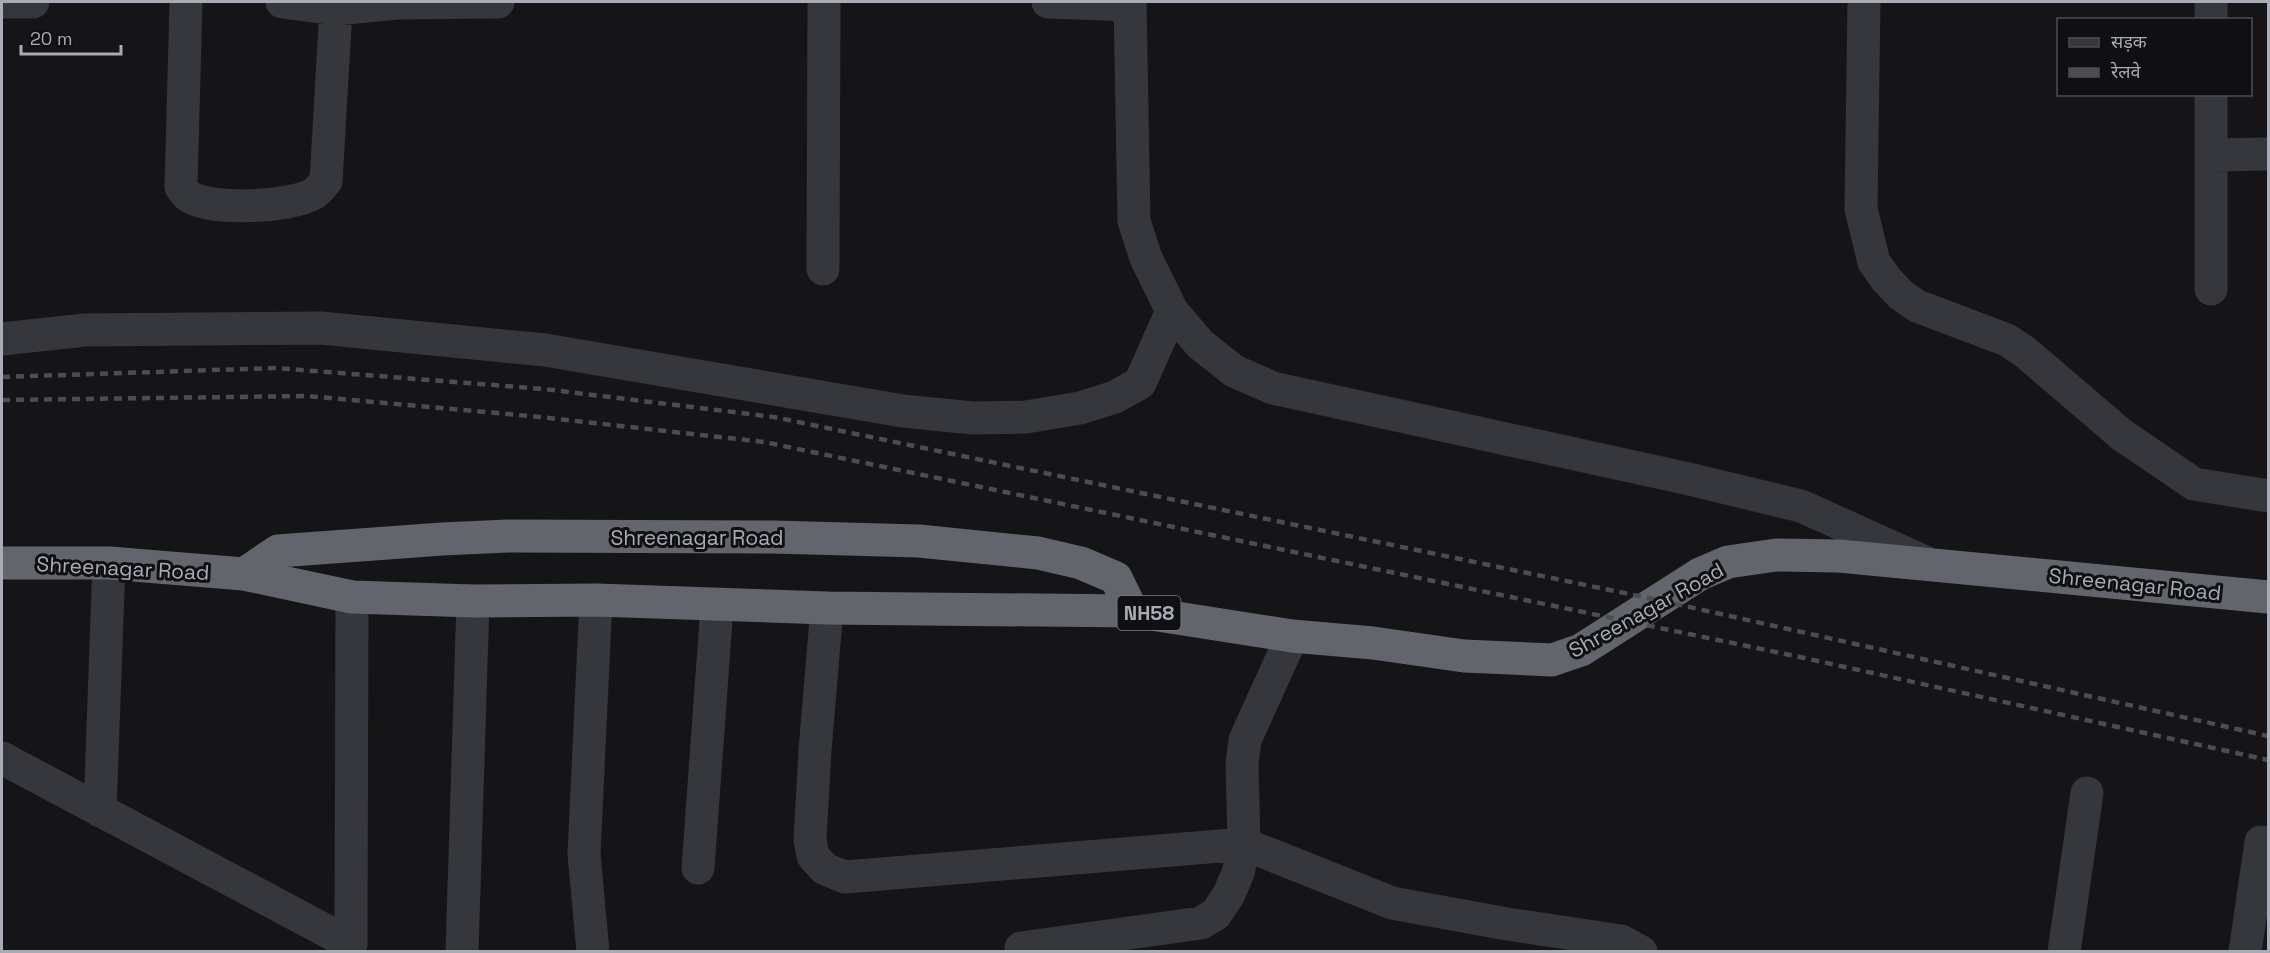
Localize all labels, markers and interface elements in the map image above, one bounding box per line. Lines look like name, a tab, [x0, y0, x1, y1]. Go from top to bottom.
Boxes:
scale bar	[21, 18, 122, 56]
legend	[2057, 18, 2252, 96]
text: 20 m	[30, 27, 73, 50]
text: सड़क	[2111, 30, 2148, 53]
text: रेलवे	[2110, 60, 2142, 83]
street label: Shreenagar Road	[610, 524, 784, 551]
street label: Shreenagar Road	[36, 550, 210, 586]
street label: Shreenagar Road	[1564, 556, 1728, 664]
street label: Shreenagar Road	[2047, 562, 2223, 606]
road number: NH58	[1118, 596, 1180, 630]

